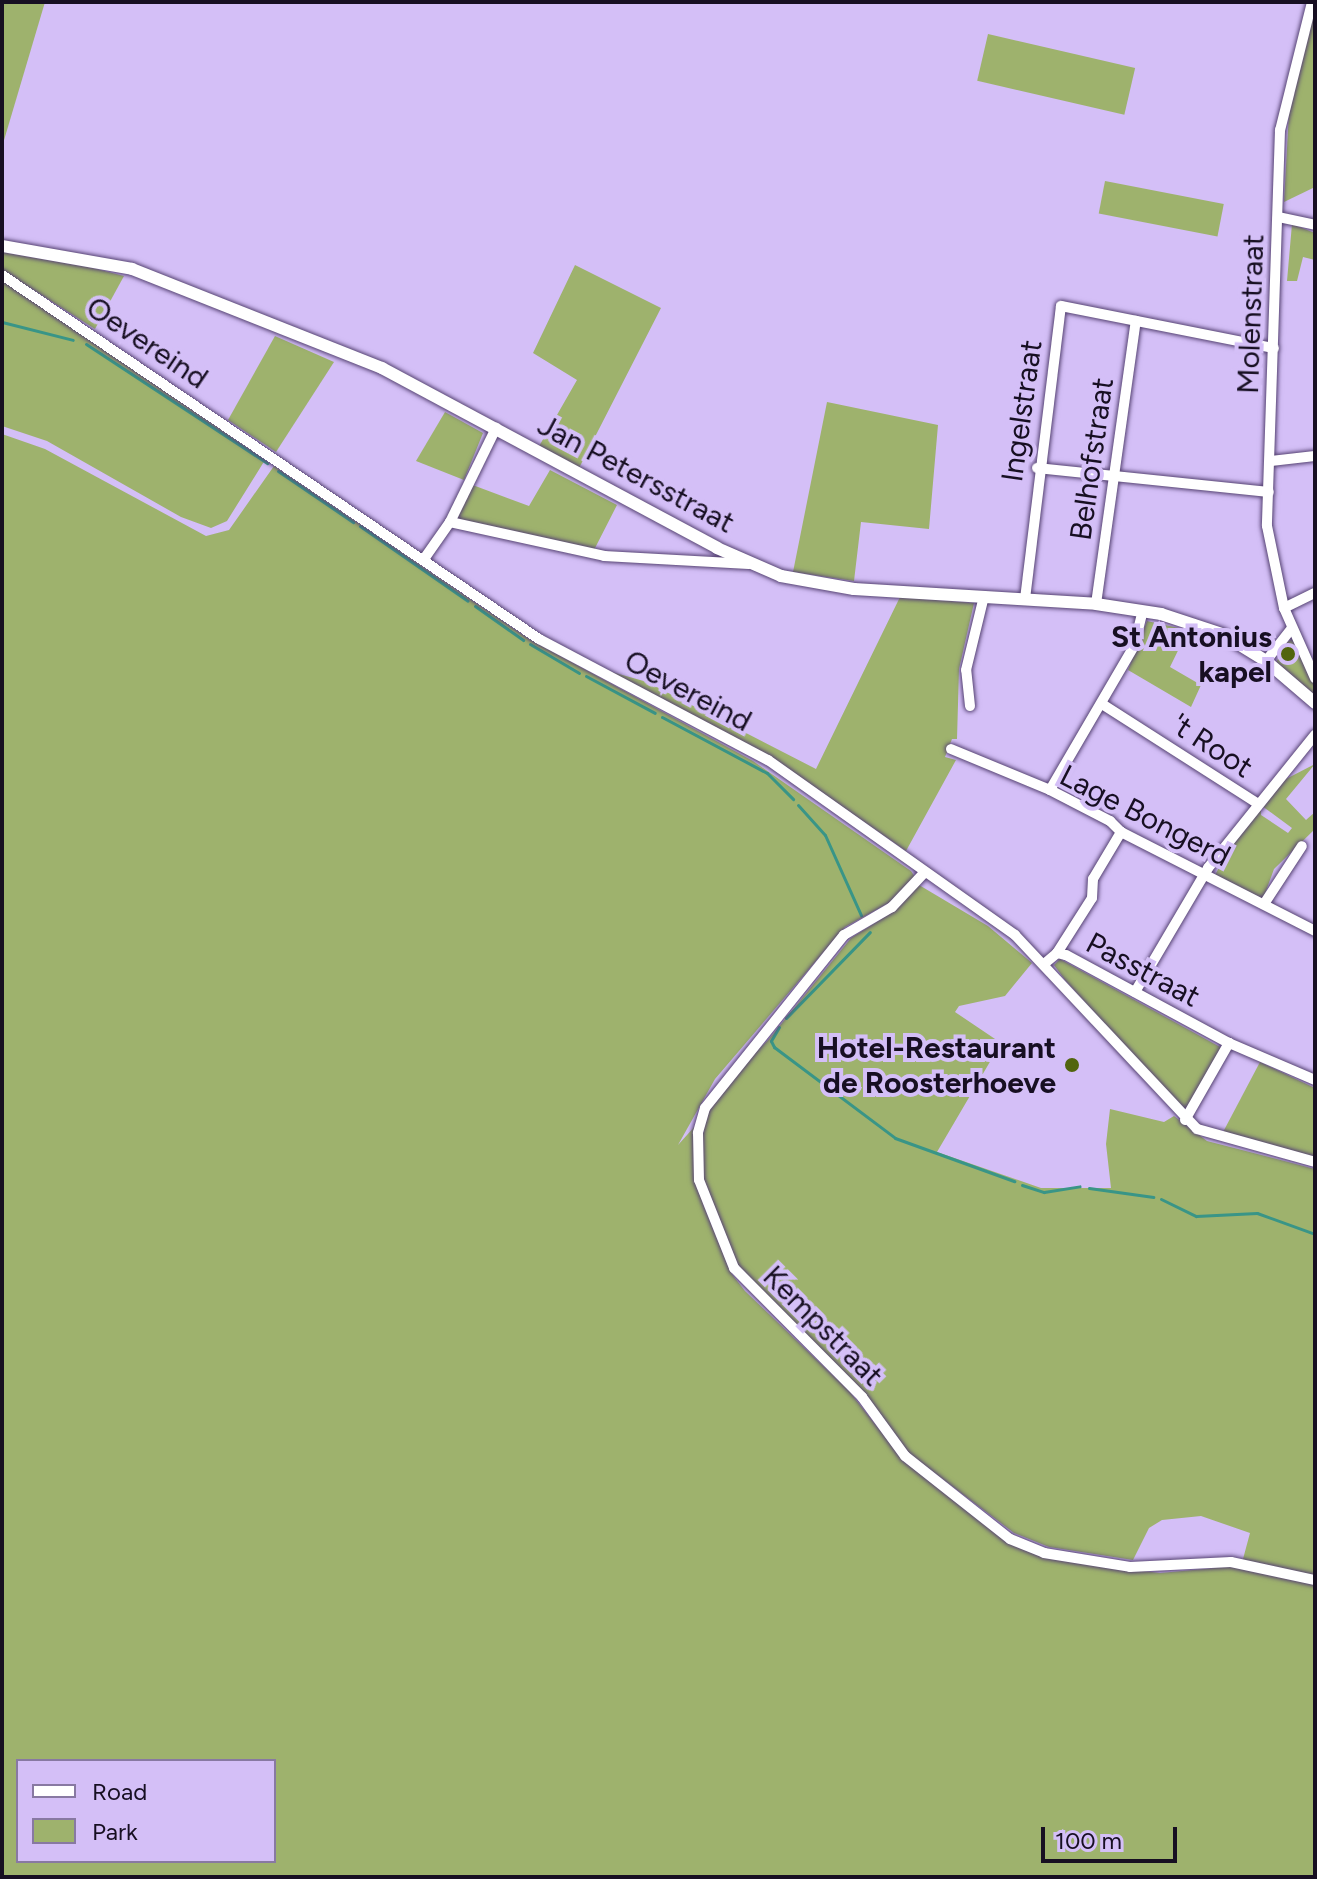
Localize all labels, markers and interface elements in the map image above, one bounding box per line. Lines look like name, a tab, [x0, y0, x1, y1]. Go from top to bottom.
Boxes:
street label: Molenstraat	[1230, 233, 1272, 395]
street label: Oevereind	[79, 289, 215, 397]
street label: Ingelstraat	[994, 338, 1050, 484]
street label: Belhofstraat	[1063, 375, 1121, 543]
street label: Jan Petersstraat	[532, 407, 740, 541]
place label: St Antonius kapel	[1111, 619, 1272, 690]
street label: Oevereind	[618, 643, 758, 739]
marker: St Antonius kapel	[1279, 645, 1297, 663]
street label: 't Root	[1165, 706, 1259, 786]
street label: Lage Bongerd	[1054, 758, 1236, 874]
street label: Passtraat	[1080, 925, 1206, 1015]
place label: Hotel-Restaurant de Roosterhoeve	[817, 1030, 1056, 1100]
marker: Hotel-Restaurant de Roosterhoeve	[1063, 1056, 1081, 1074]
street label: Kempstraat	[755, 1258, 891, 1394]
legend	[16, 1759, 276, 1863]
text: Road	[92, 1777, 147, 1806]
scale bar	[1045, 1811, 1181, 1861]
text: Park	[92, 1817, 138, 1846]
text: 100 m	[1055, 1826, 1122, 1855]

